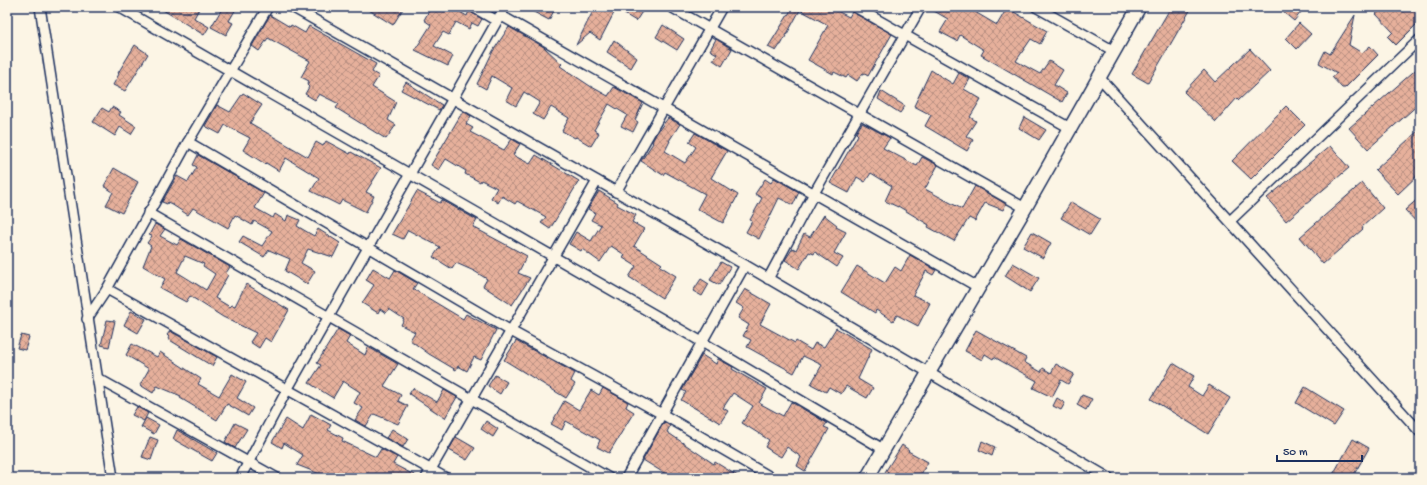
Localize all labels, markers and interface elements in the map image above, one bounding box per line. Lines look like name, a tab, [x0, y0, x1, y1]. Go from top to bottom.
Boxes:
scale bar	[1277, 437, 1362, 463]
text: 50 m	[1283, 446, 1308, 460]

